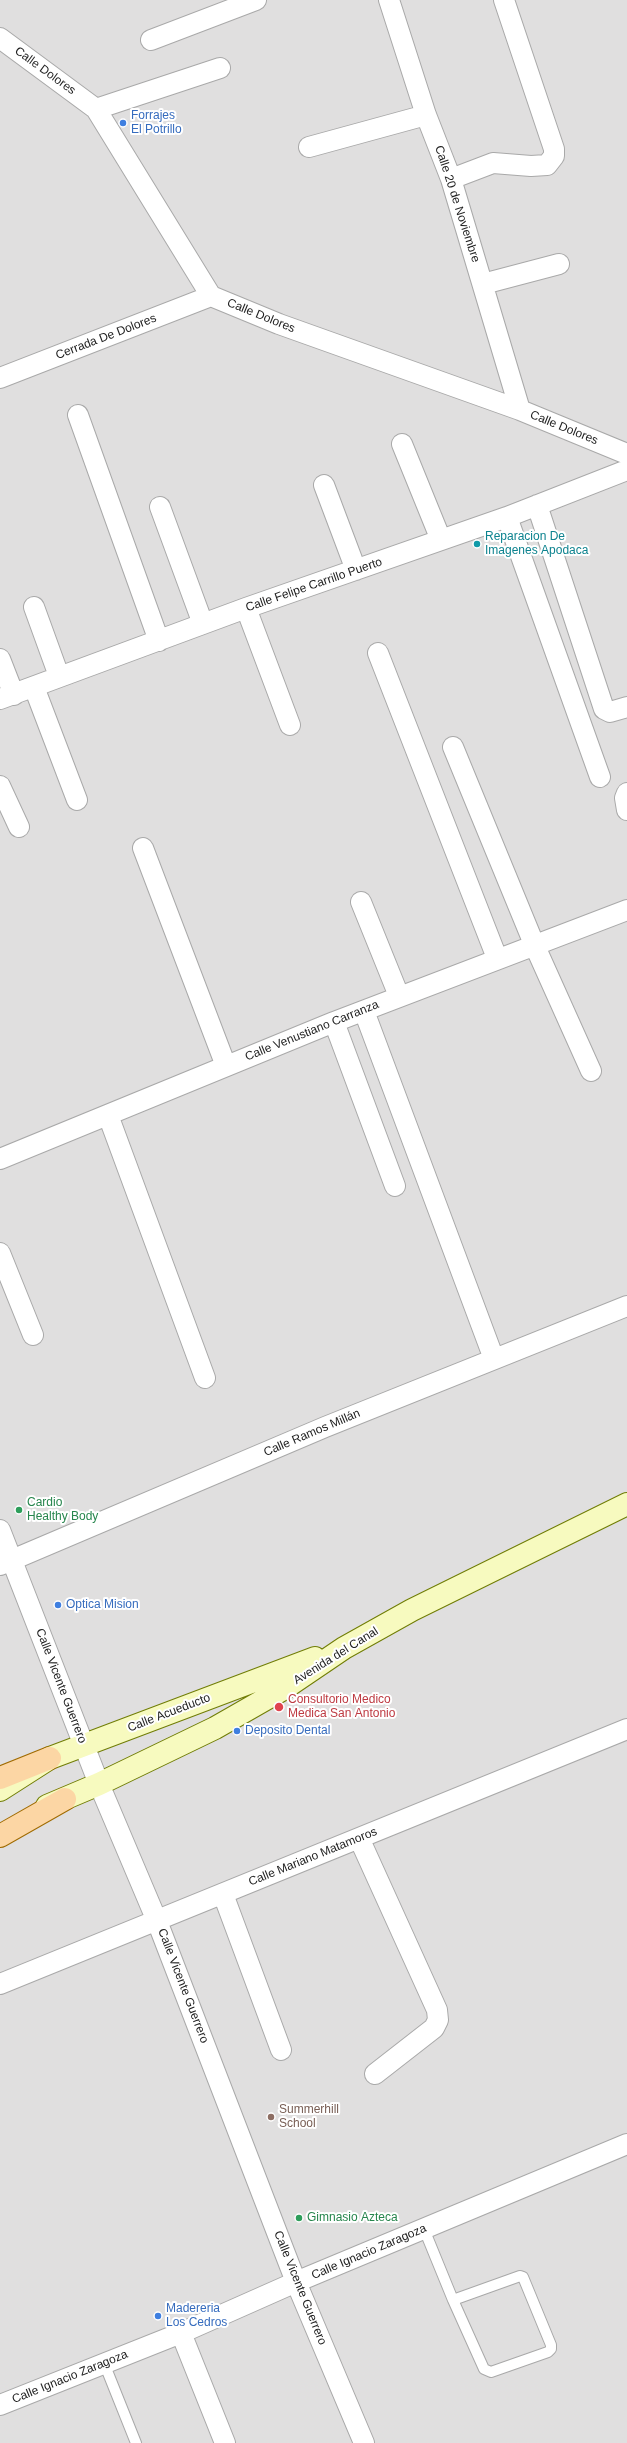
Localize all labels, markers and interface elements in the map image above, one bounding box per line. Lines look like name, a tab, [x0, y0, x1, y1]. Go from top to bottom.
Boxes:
street label: Calle Dolores	[12, 44, 78, 98]
place label: Forrajes El Potrillo	[131, 109, 182, 137]
marker: Forrajes El Potrillo	[118, 118, 128, 128]
street label: Calle 20 de Noviembre	[431, 144, 483, 264]
street label: Calle Dolores	[225, 296, 297, 336]
street label: Cerrada De Dolores	[54, 311, 158, 363]
street label: Calle Dolores	[528, 408, 600, 448]
place label: Reparacion De Imagenes Apodaca	[485, 530, 588, 558]
marker: Reparacion De Imagenes Apodaca	[472, 539, 482, 549]
street label: Calle Felipe Carrillo Puerto	[244, 555, 384, 615]
street label: Calle Venustiano Carranza	[243, 998, 381, 1064]
street label: Calle Ramos Millán	[262, 1406, 362, 1460]
place label: Cardio Healthy Body	[27, 1496, 98, 1524]
marker: Cardio Healthy Body	[14, 1505, 24, 1515]
place label: Optica Mision	[66, 1598, 139, 1612]
marker: Optica Mision	[53, 1600, 63, 1610]
street label: Avenida del Canal	[291, 1624, 381, 1688]
street label: Calle Vicente Guerrero	[32, 1627, 90, 1745]
street label: Calle Acueducto	[126, 1691, 212, 1735]
place label: Consultorio Medico Medica San Antonio	[288, 1693, 395, 1721]
marker: Consultorio Medico Medica San Antonio	[273, 1701, 285, 1713]
place label: Deposito Dental	[245, 1724, 330, 1738]
marker: Deposito Dental	[232, 1726, 242, 1736]
street label: Calle Mariano Matamoros	[247, 1825, 379, 1889]
street label: Calle Vicente Guerrero	[154, 1927, 212, 2045]
place label: Summerhill School	[279, 2103, 339, 2131]
marker: Summerhill School	[266, 2112, 276, 2122]
place label: Gimnasio Azteca	[307, 2211, 398, 2225]
marker: Gimnasio Azteca	[294, 2213, 304, 2223]
street label: Calle Ignacio Zaragoza	[309, 2221, 429, 2283]
street label: Calle Vicente Guerrero	[271, 2229, 329, 2347]
place label: Madereria Los Cedros	[166, 2302, 227, 2330]
marker: Madereria Los Cedros	[153, 2311, 163, 2321]
street label: Calle Ignacio Zaragoza	[10, 2347, 130, 2407]

